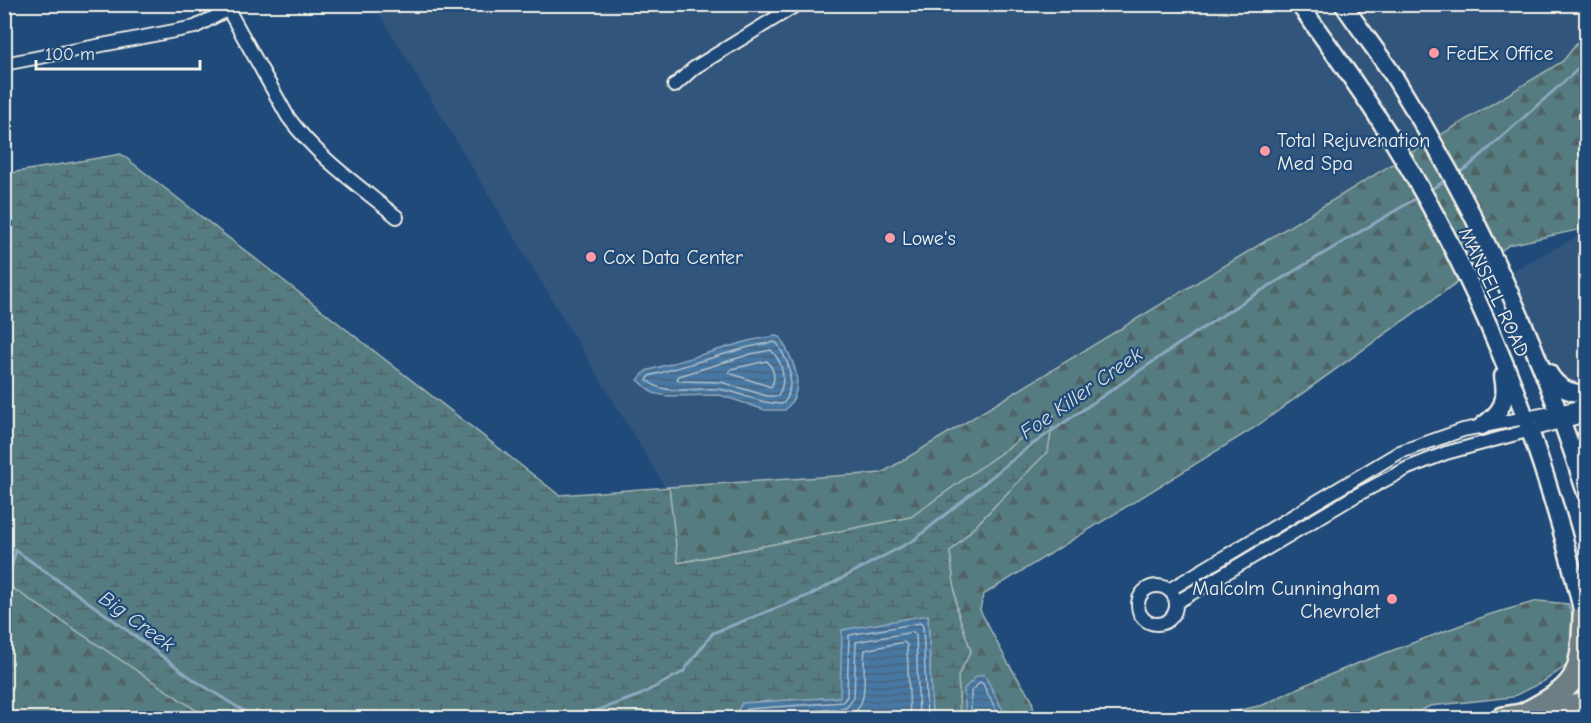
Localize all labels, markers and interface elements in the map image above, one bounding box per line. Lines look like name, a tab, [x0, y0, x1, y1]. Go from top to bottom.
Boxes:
scale bar	[36, 33, 200, 71]
place label: FedEx Office	[1446, 42, 1553, 65]
text: 100 m	[45, 44, 95, 65]
marker: FedEx Office	[1427, 46, 1441, 60]
place label: Total Rejuvenation Med Spa	[1277, 129, 1430, 175]
marker: Total Rejuvenation Med Spa	[1258, 144, 1272, 158]
street label: MANSELL ROAD	[1454, 224, 1534, 360]
place label: Lowe's	[902, 227, 956, 250]
marker: Lowe's	[883, 231, 897, 245]
place label: Cox Data Center	[603, 246, 743, 269]
marker: Cox Data Center	[584, 250, 598, 264]
water label: Foe Killer Creek	[1015, 341, 1148, 444]
place label: Malcolm Cunningham Chevrolet	[1192, 577, 1381, 623]
water label: Big Creek	[94, 586, 180, 657]
marker: Malcolm Cunningham Chevrolet	[1385, 592, 1399, 606]

